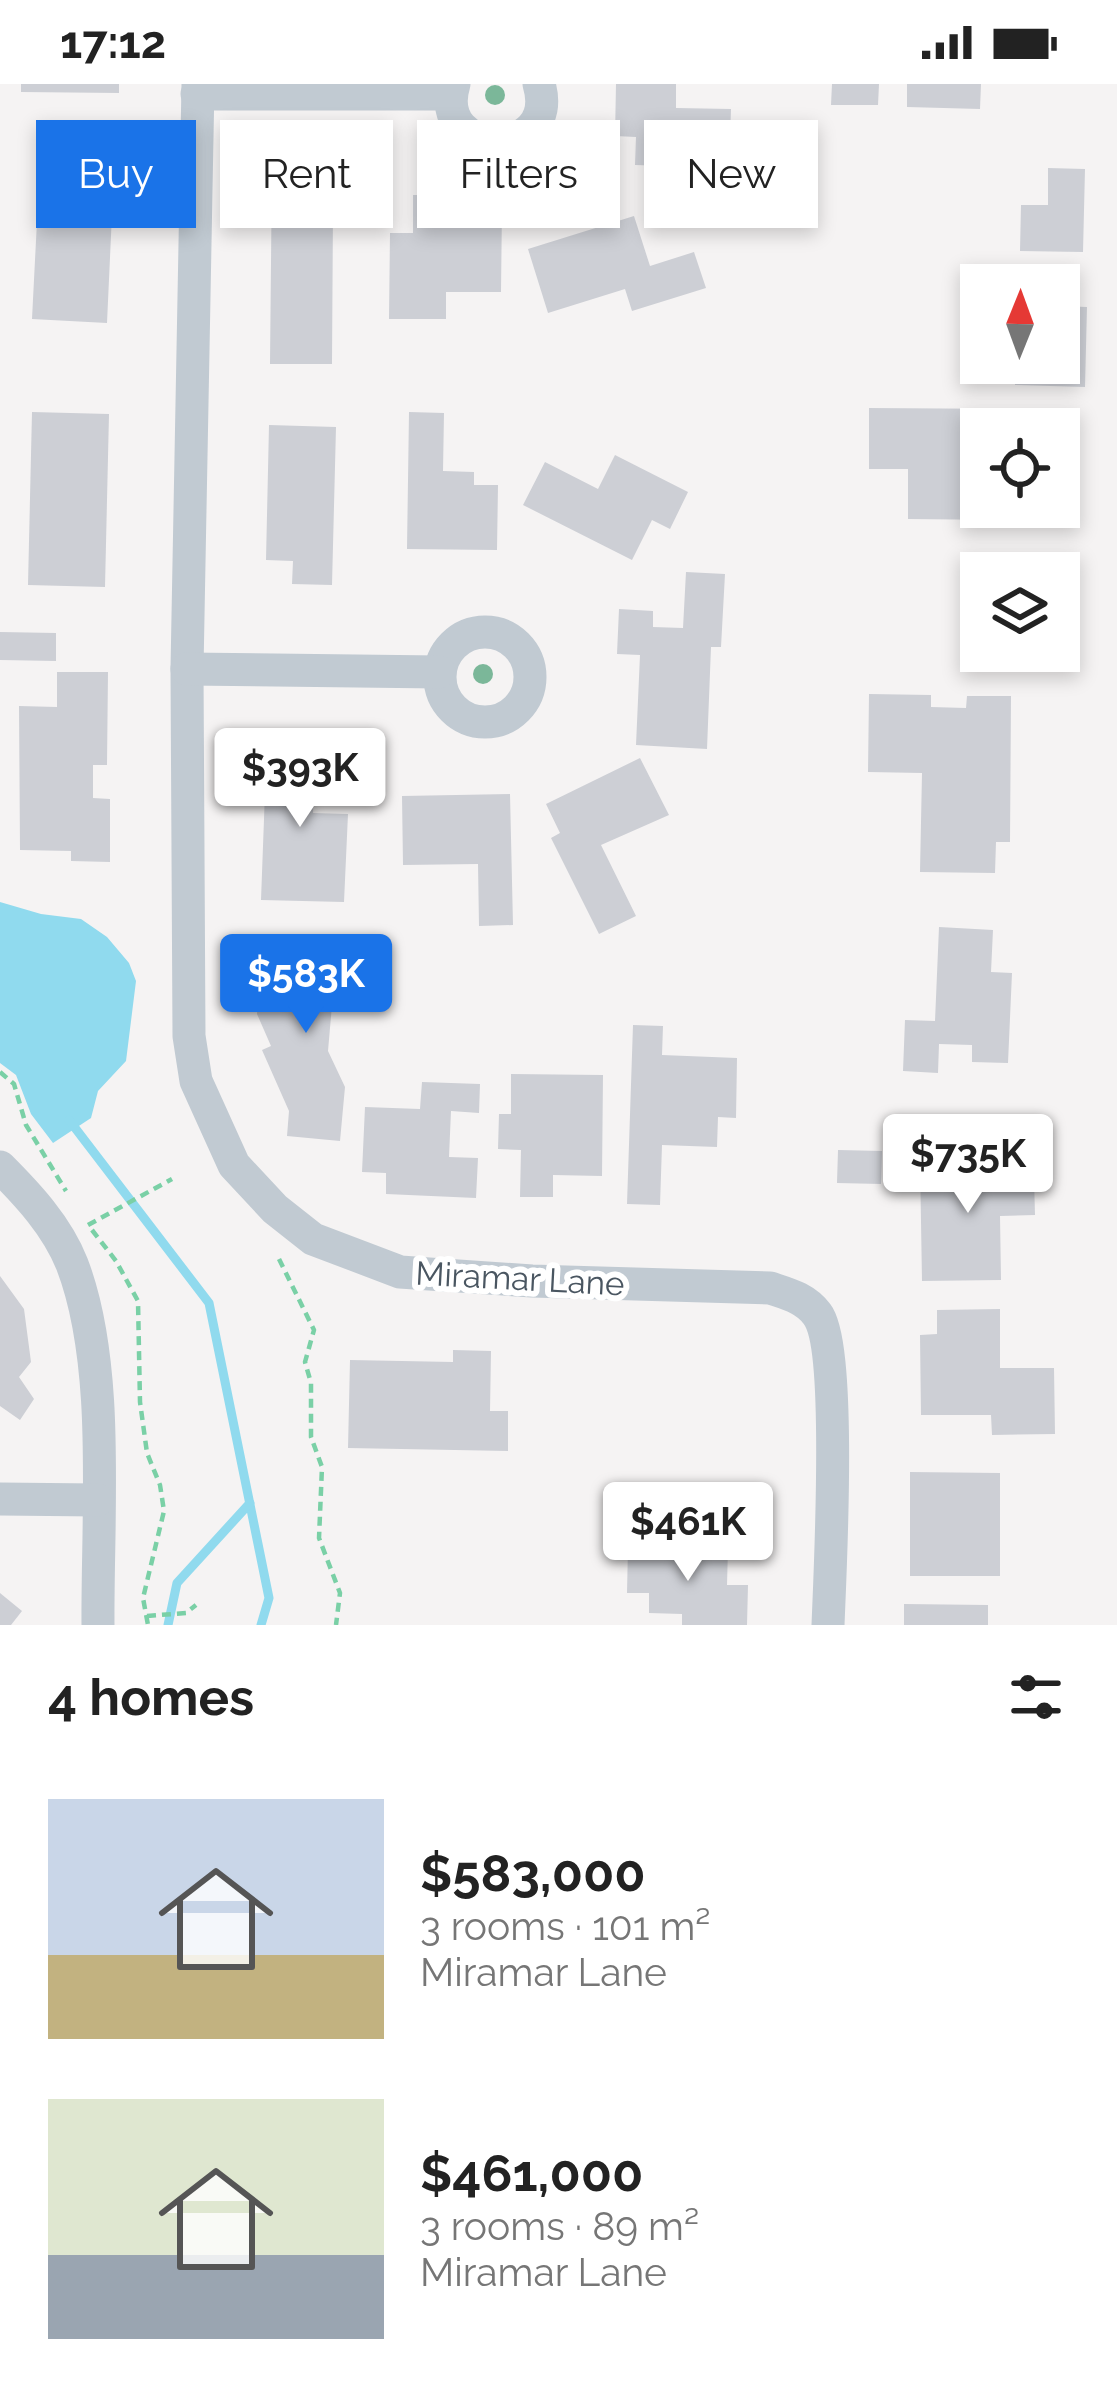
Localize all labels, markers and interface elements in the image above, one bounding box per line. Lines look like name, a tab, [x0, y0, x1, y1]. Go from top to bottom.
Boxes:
text: 17:12	[60, 16, 166, 69]
chip: Buy	[36, 120, 196, 228]
chip: Rent	[220, 120, 393, 228]
chip: Filters	[417, 120, 620, 228]
chip: New	[644, 120, 818, 228]
north arrow	[960, 264, 1080, 384]
map controls	[960, 264, 1080, 672]
button: locate	[960, 408, 1080, 528]
button: layers	[960, 552, 1080, 672]
pin: $393K	[216, 728, 384, 830]
text: $393K	[241, 744, 359, 790]
pin: $583K	[222, 934, 390, 1036]
text: $583K	[247, 950, 365, 996]
pin: $735K	[884, 1114, 1052, 1216]
text: $735K	[910, 1130, 1026, 1176]
street label: Miramar Lane	[415, 1254, 625, 1303]
pin: $461K	[604, 1482, 772, 1584]
text: $461K	[630, 1498, 746, 1544]
icon: filters	[1003, 1664, 1069, 1730]
text: 4 homes	[48, 1667, 254, 1727]
text: $583,000	[420, 1843, 646, 1903]
icon: home	[144, 1847, 288, 1991]
text: 3 rooms · 101 m²	[420, 1903, 710, 1949]
text: Miramar Lane	[420, 1949, 667, 1995]
text: $461,000	[420, 2143, 643, 2203]
icon: home	[144, 2147, 288, 2291]
text: 3 rooms · 89 m²	[420, 2203, 699, 2249]
text: Miramar Lane	[420, 2249, 667, 2295]

